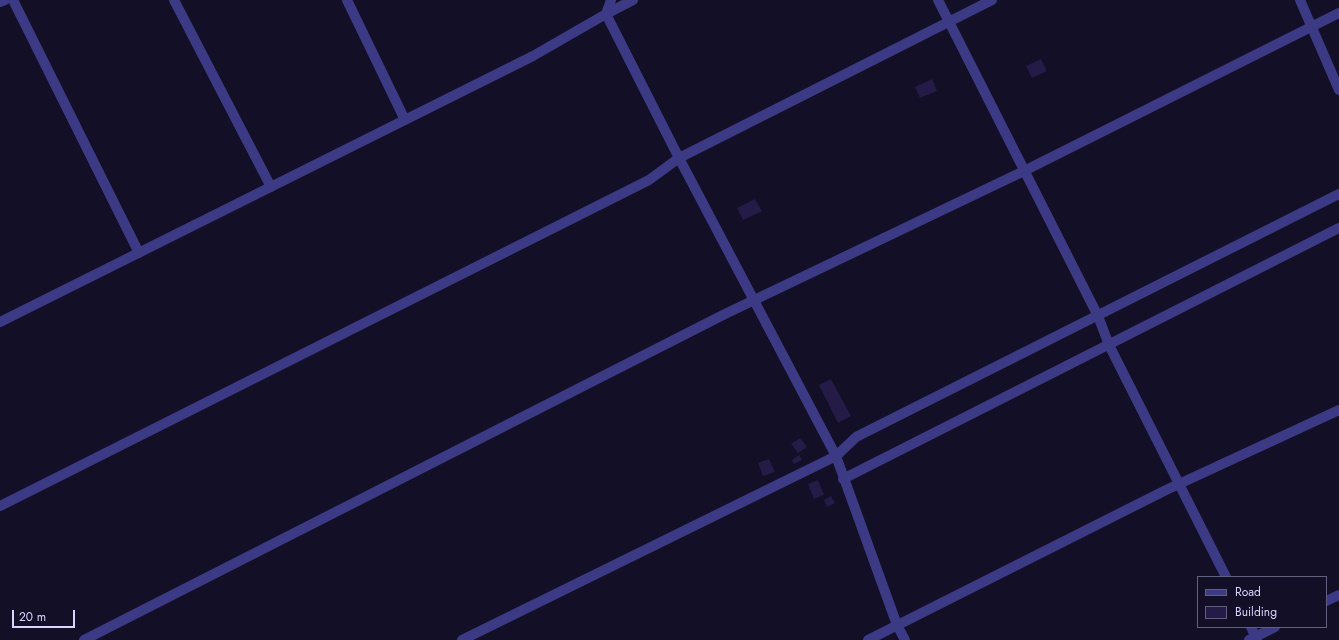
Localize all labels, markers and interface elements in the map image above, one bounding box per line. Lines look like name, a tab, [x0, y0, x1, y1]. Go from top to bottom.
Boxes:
legend	[1197, 576, 1327, 628]
text: Road	[1235, 583, 1261, 601]
scale bar	[14, 602, 77, 628]
text: Building	[1235, 603, 1277, 621]
text: 20 m	[19, 608, 46, 626]

